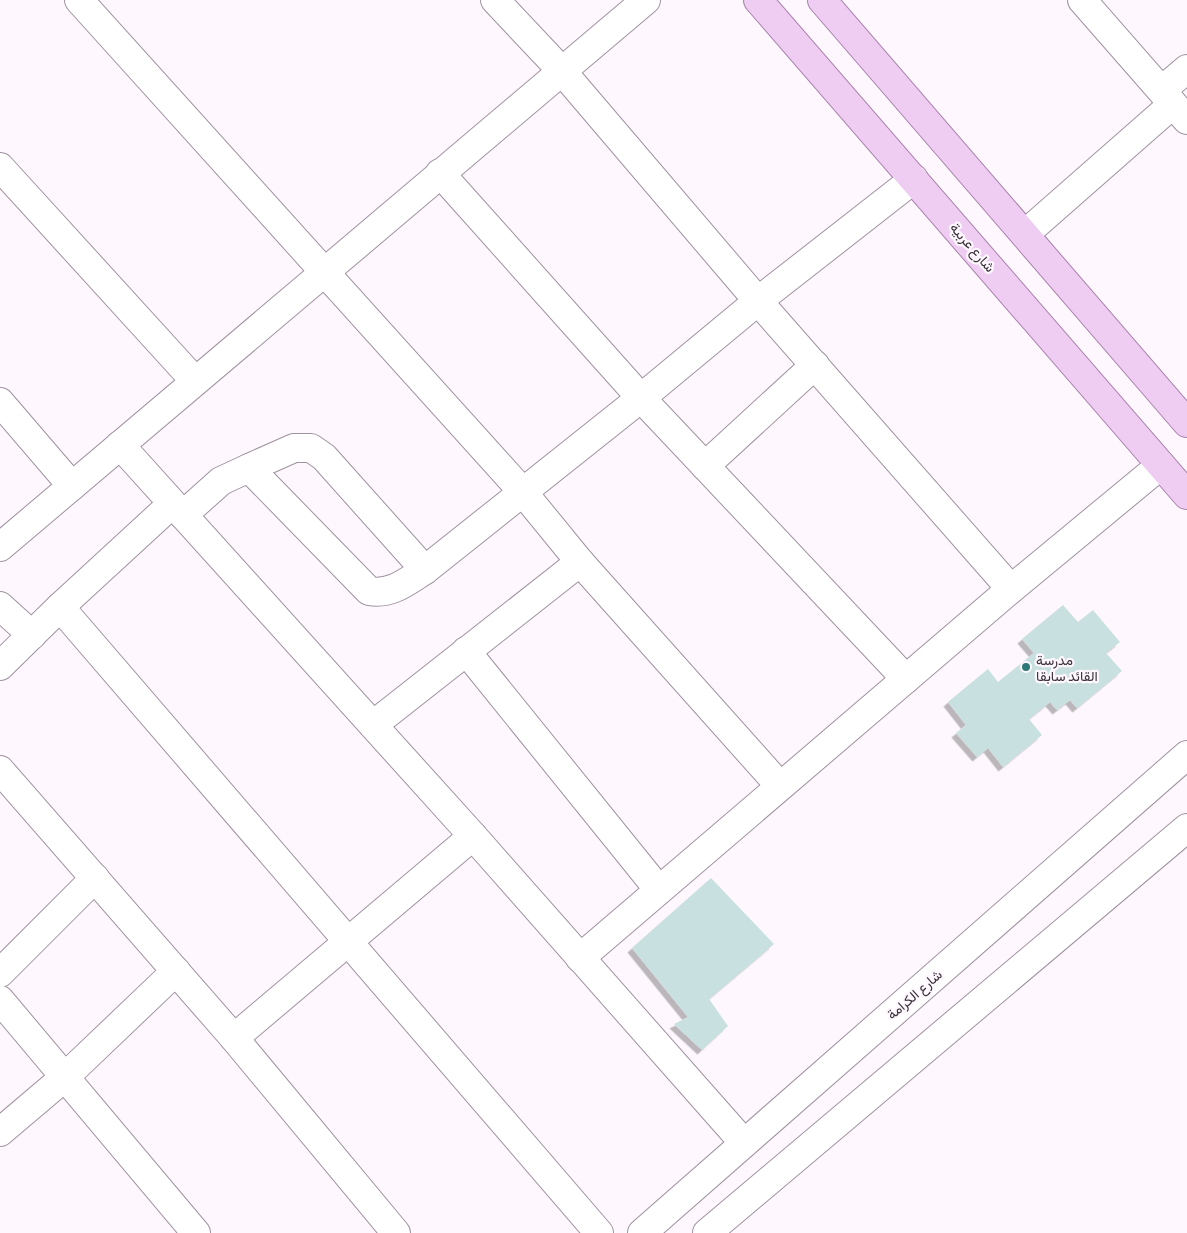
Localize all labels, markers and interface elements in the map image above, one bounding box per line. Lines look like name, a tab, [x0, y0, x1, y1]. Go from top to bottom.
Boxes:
street label: شارع عربية	[945, 219, 999, 277]
place label: مدرسة القائد سابقا	[1036, 651, 1098, 685]
marker: مدرسة القائد سابقا	[1020, 661, 1032, 673]
street label: شارع الكرامة	[883, 965, 947, 1025]

